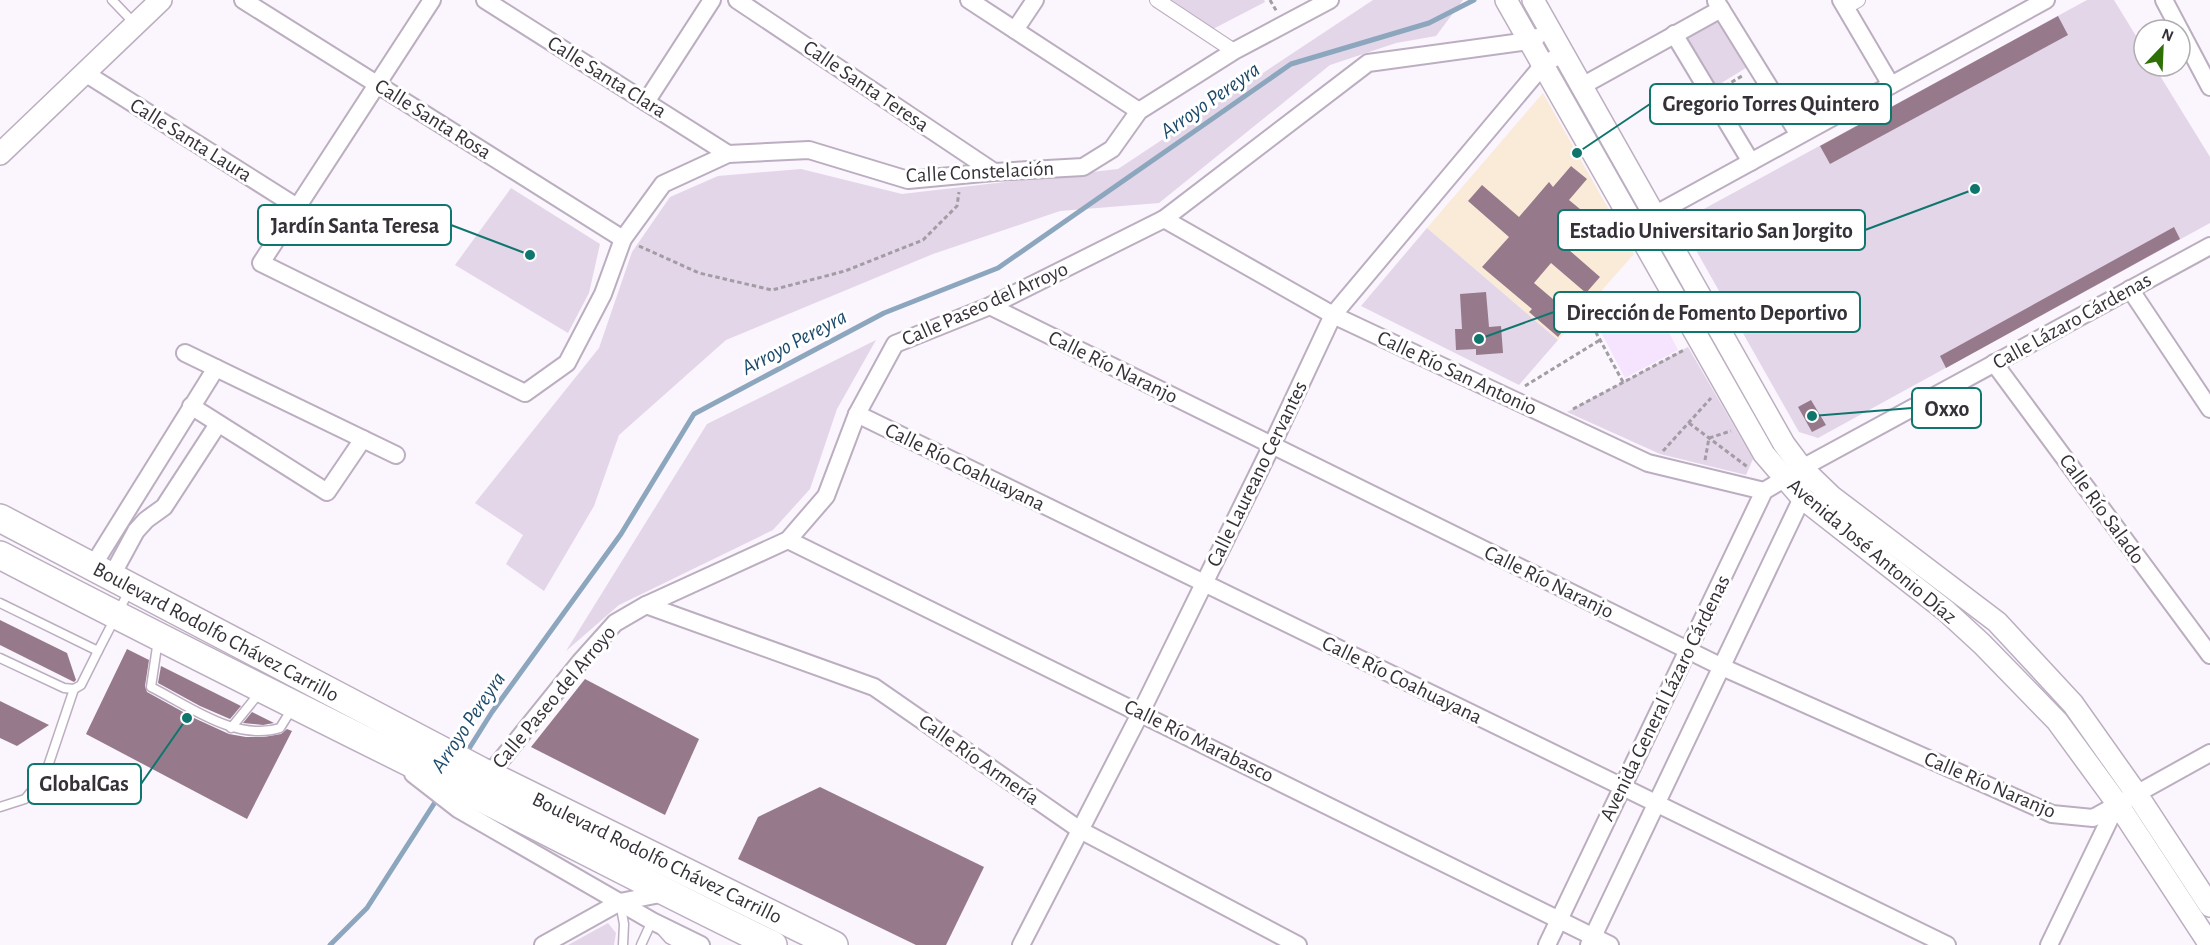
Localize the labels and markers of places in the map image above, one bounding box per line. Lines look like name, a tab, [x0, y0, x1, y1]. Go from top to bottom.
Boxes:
callout: Gregorio Torres Quintero	[1650, 84, 1891, 124]
callout: Jardín Santa Teresa	[258, 205, 451, 245]
callout: Estadio Universitario San Jorgito	[1558, 210, 1865, 250]
callout: Dirección de Fomento Deportivo	[1554, 292, 1860, 332]
callout: Oxxo	[1912, 388, 1981, 428]
callout: GlobalGas	[28, 764, 141, 804]

